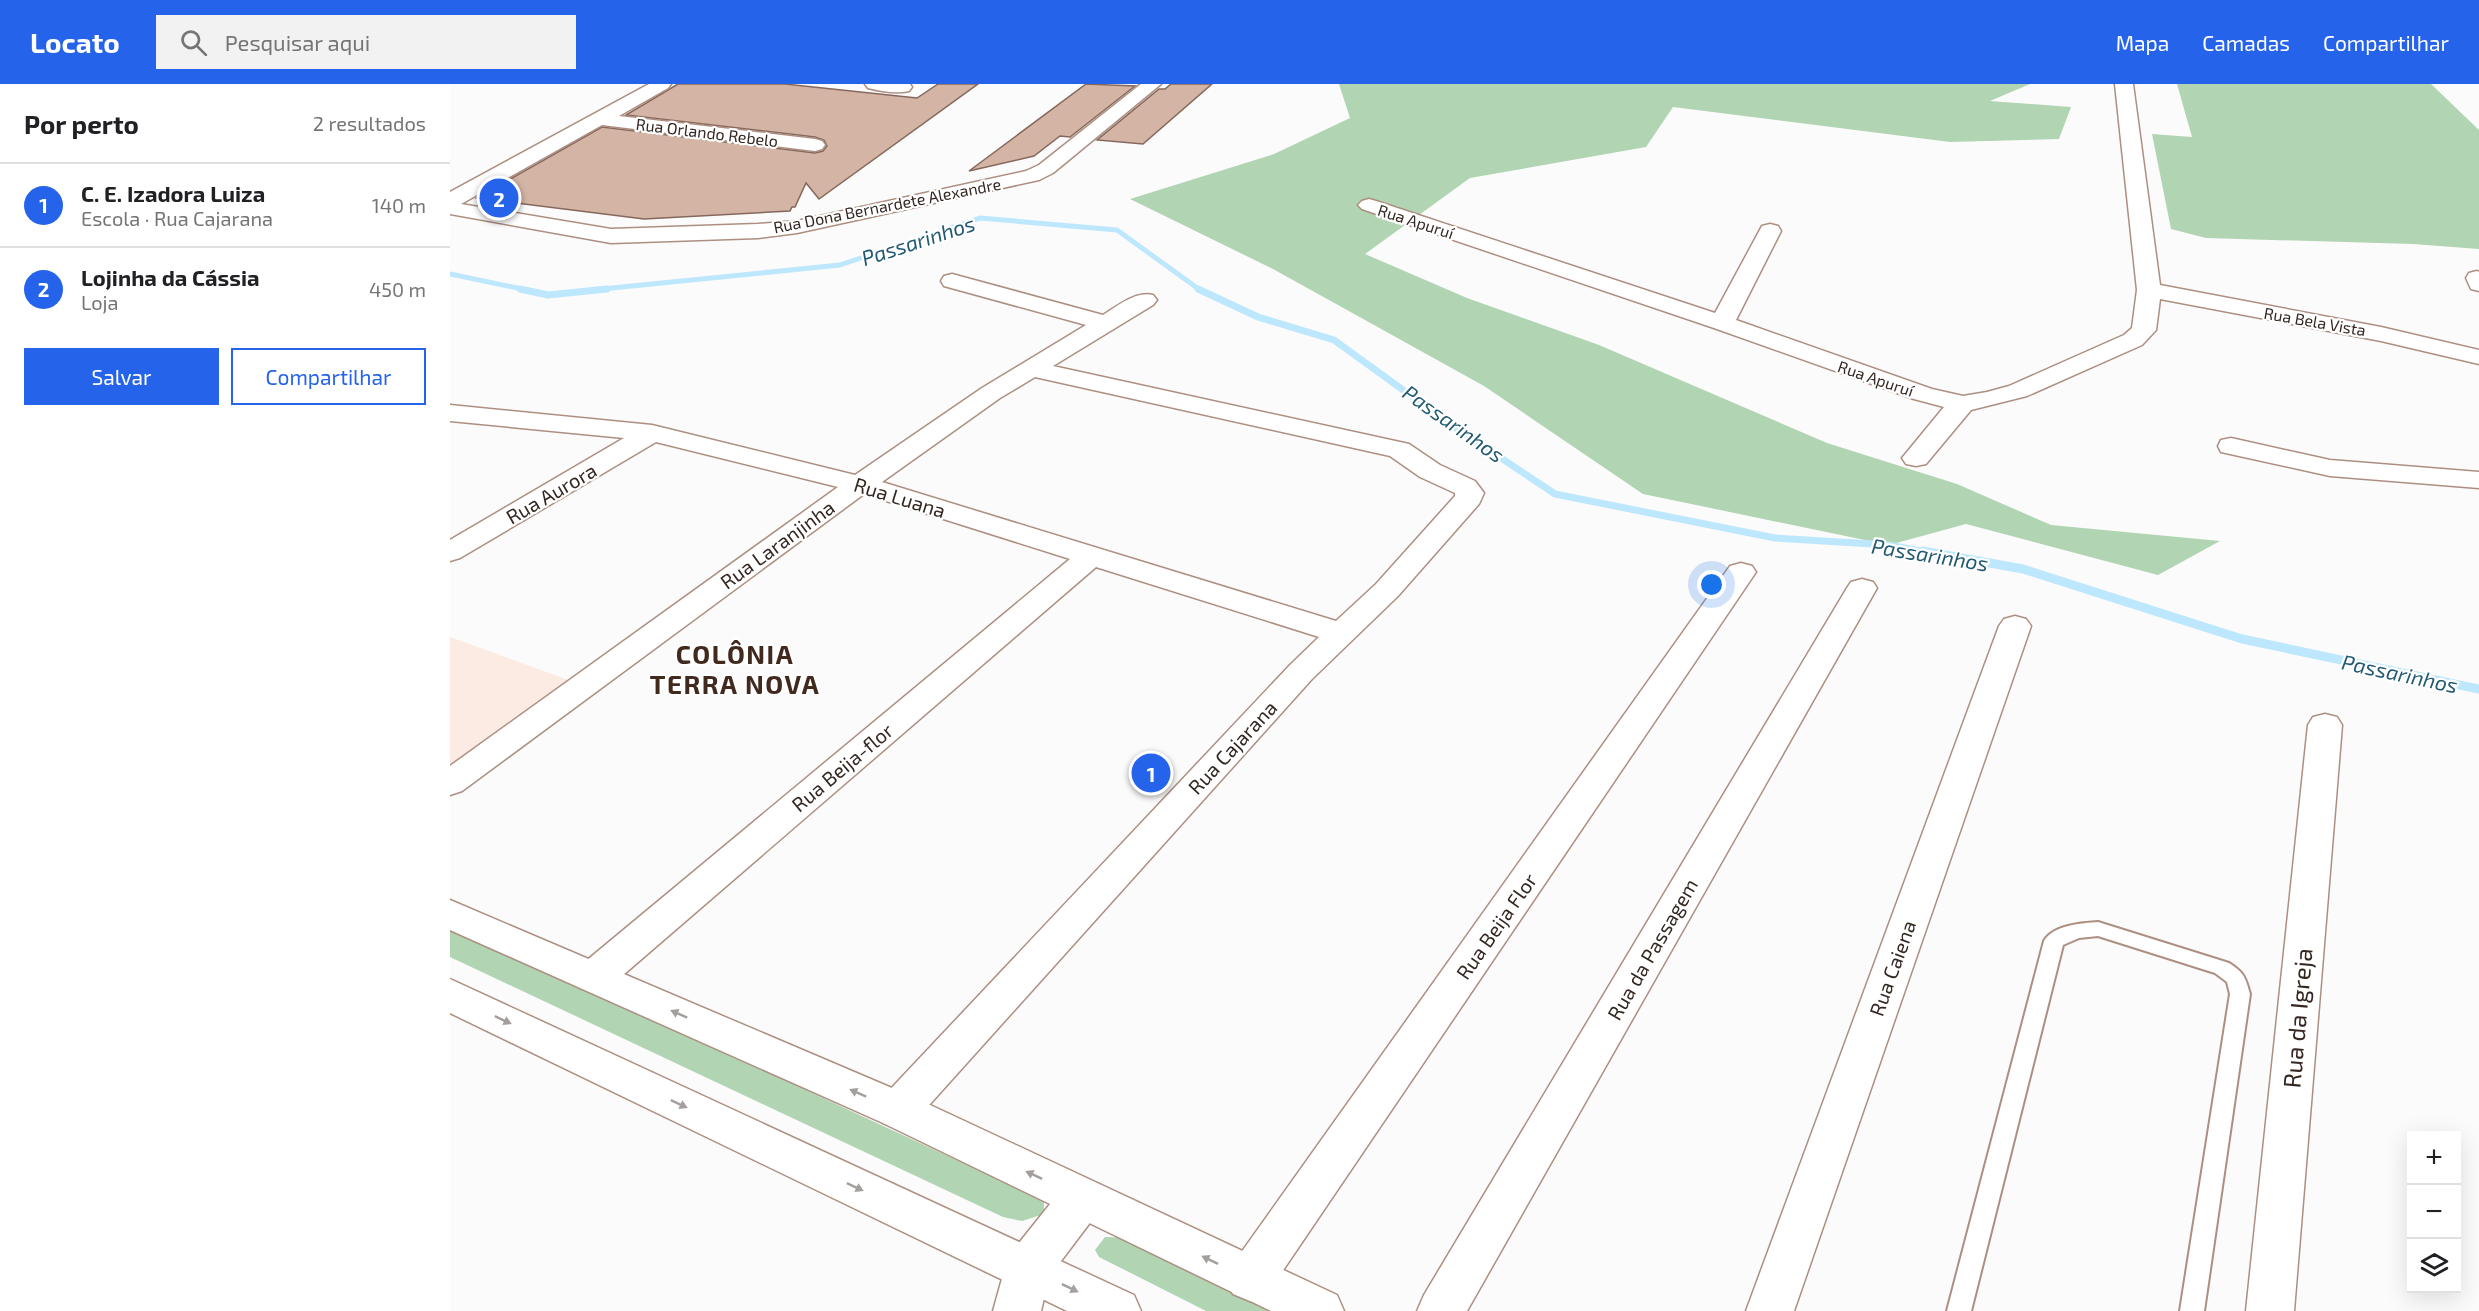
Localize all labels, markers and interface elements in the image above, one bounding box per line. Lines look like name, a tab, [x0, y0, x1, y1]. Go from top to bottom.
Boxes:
search box	[156, 15, 576, 69]
text: Locato	[30, 25, 120, 59]
icon: search	[177, 26, 210, 59]
text: Pesquisar aqui	[225, 29, 370, 55]
text: Mapa	[2116, 30, 2169, 55]
text: Camadas	[2202, 30, 2290, 55]
text: Compartilhar	[2323, 30, 2449, 55]
text: Por perto	[24, 108, 139, 139]
text: 2 resultados	[313, 111, 426, 135]
street label: Rua Orlando Rebelo	[635, 114, 779, 150]
street label: Rua Dona Bernardete Alexandre	[772, 174, 1002, 236]
pin: 2	[479, 176, 518, 220]
text: C. E. Izadora Luiza	[81, 180, 265, 206]
text: 1	[39, 193, 48, 217]
text: 140 m	[372, 193, 426, 217]
street label: Rua Apuruí	[1376, 200, 1457, 243]
text: Escola · Rua Cajarana	[81, 206, 273, 230]
water label: Passarinhos	[858, 210, 978, 270]
text: Lojinha da Cássia	[81, 264, 260, 290]
text: 2	[38, 277, 49, 301]
text: 450 m	[369, 277, 426, 301]
text: Loja	[81, 290, 119, 314]
street label: Rua Bela Vista	[2262, 303, 2368, 339]
button: Salvar	[24, 348, 219, 405]
button: Compartilhar	[231, 348, 426, 405]
street label: Rua Apuruí	[1836, 356, 1917, 400]
water label: Passarinhos	[1399, 379, 1509, 467]
street label: Rua Aurora	[501, 457, 601, 529]
street label: Rua Luana	[851, 472, 949, 522]
street label: Rua Laranjinha	[715, 495, 839, 593]
water label: Passarinhos	[1870, 532, 1990, 576]
your location	[1697, 570, 1726, 599]
district label: COLÔNIA TERRA NOVA	[650, 638, 820, 699]
water label: Passarinhos	[2340, 649, 2460, 697]
street label: Rua Cajarana	[1183, 695, 1281, 799]
street label: Rua Beija-flor	[786, 718, 898, 816]
pin: 1	[1132, 750, 1170, 796]
street label: Rua Beija Flor	[1451, 868, 1541, 984]
street label: Rua da Passagem	[1602, 874, 1702, 1024]
street label: Rua Caiena	[1864, 917, 1920, 1019]
street label: Rua da Igreja	[2276, 947, 2318, 1089]
one-way arrow	[670, 1009, 688, 1019]
one-way arrow	[494, 1016, 511, 1025]
one-way arrow	[849, 1088, 866, 1097]
one-way arrow	[671, 1099, 688, 1108]
map controls	[2407, 1131, 2461, 1293]
button: +	[2407, 1131, 2461, 1185]
one-way arrow	[1026, 1171, 1043, 1180]
one-way arrow	[847, 1182, 864, 1191]
button: −	[2407, 1185, 2461, 1239]
button: layers	[2407, 1239, 2461, 1293]
one-way arrow	[1202, 1255, 1219, 1264]
one-way arrow	[1061, 1284, 1078, 1293]

